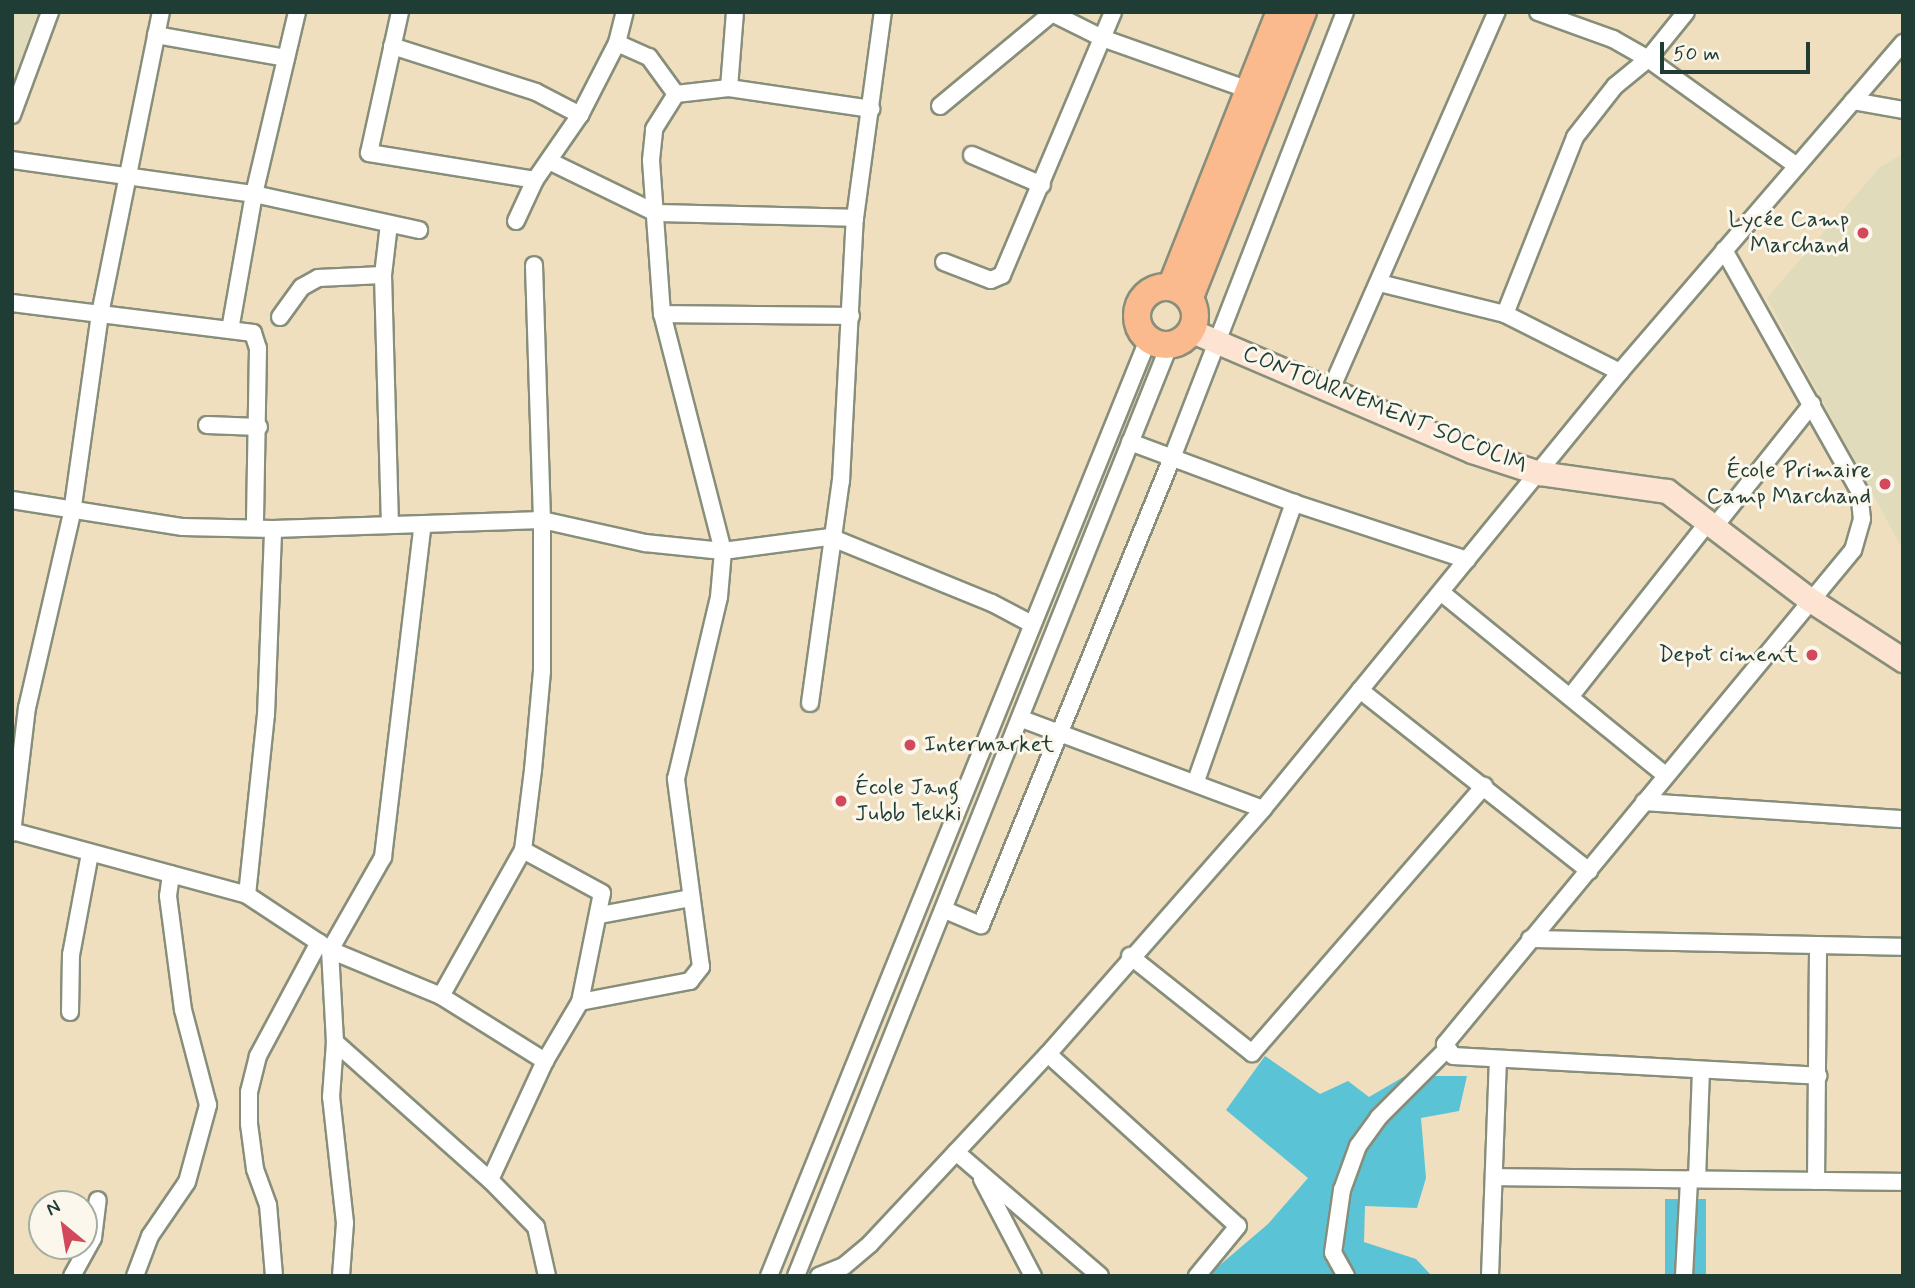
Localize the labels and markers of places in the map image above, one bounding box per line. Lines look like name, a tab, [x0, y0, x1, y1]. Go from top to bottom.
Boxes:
place label: Lycée Camp Marchand	[1728, 206, 1849, 260]
marker: Lycée Camp Marchand	[1855, 225, 1871, 241]
place label: École Primaire Camp Marchand	[1707, 457, 1871, 511]
marker: École Primaire Camp Marchand	[1877, 476, 1893, 492]
place label: Depot ciment	[1659, 641, 1798, 669]
marker: Depot ciment	[1804, 647, 1820, 663]
place label: Intermarket	[924, 731, 1054, 759]
marker: Intermarket	[902, 737, 918, 753]
place label: École Jang Jubb Tekki	[855, 774, 962, 828]
marker: École Jang Jubb Tekki	[833, 793, 849, 809]

